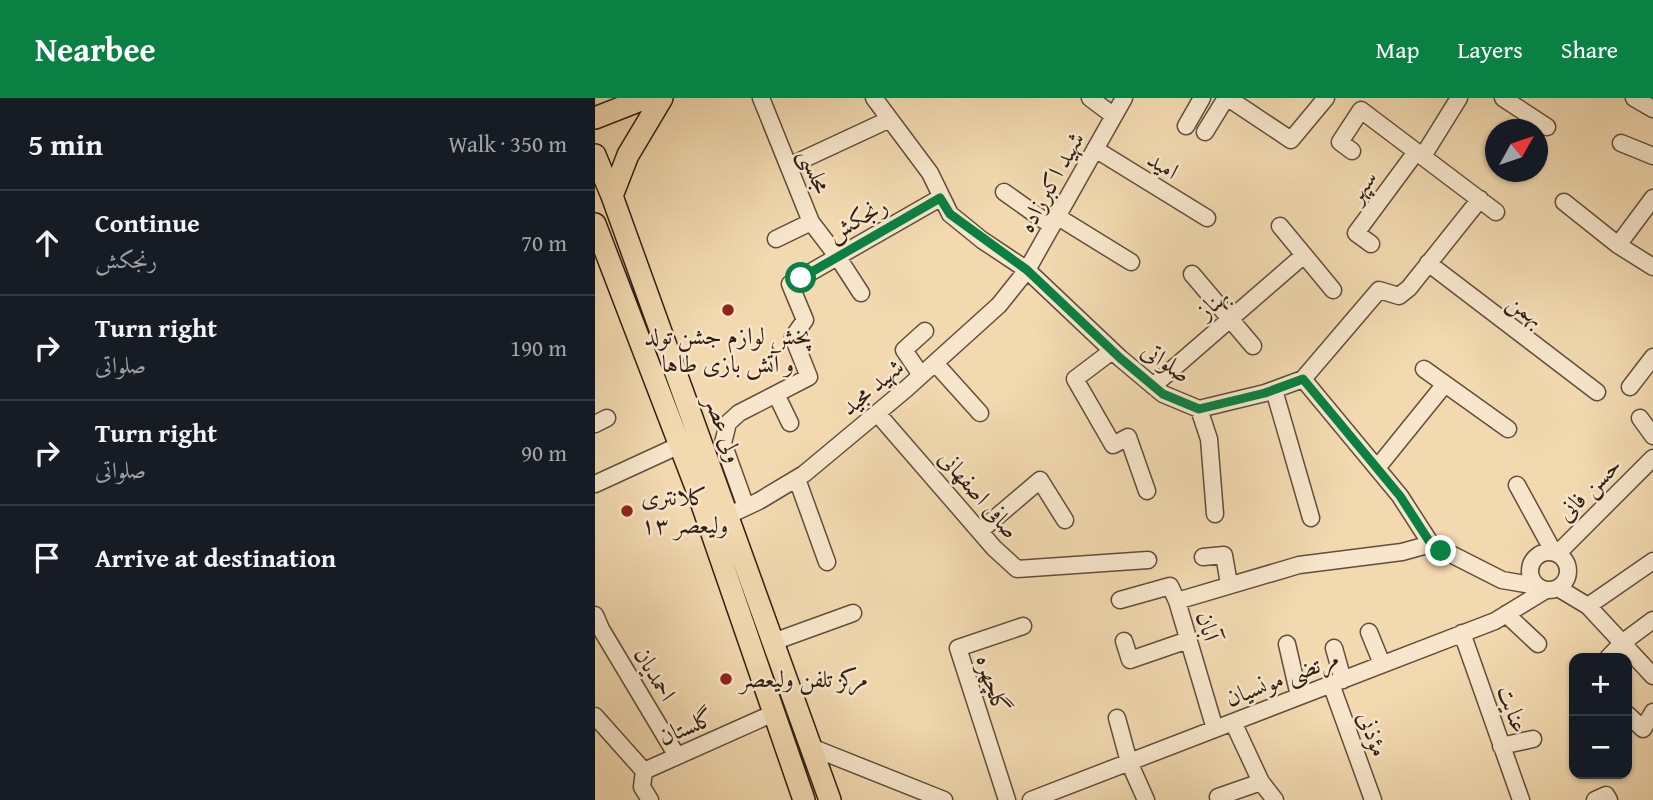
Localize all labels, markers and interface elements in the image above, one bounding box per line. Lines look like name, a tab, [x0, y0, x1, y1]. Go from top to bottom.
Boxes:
text: Nearbee	[35, 25, 156, 73]
text: Map	[1376, 32, 1419, 67]
text: Layers	[1457, 32, 1523, 67]
text: Share	[1561, 32, 1618, 67]
north arrow	[1485, 119, 1548, 182]
text: 5 min	[28, 122, 103, 166]
street label: شهید اکبرزاده	[1008, 125, 1093, 239]
text: Walk · 350 m	[448, 127, 567, 160]
street label: امید	[1141, 141, 1186, 188]
street label: مجلسی	[791, 143, 840, 199]
street label: سپهر	[1336, 162, 1385, 212]
street label: رنجکش	[820, 188, 894, 250]
text: Continue	[95, 203, 200, 242]
icon: ahead	[28, 224, 66, 262]
text: 70 m	[521, 226, 567, 259]
text: رنجکش	[95, 243, 157, 276]
route start	[785, 262, 816, 293]
street label: بهناز	[1187, 278, 1237, 328]
street label: بهمن	[1500, 284, 1552, 335]
marker: پخش لوازم جشن تولد و آتش بازی طاها	[720, 302, 736, 318]
text: Turn right	[95, 308, 217, 347]
place label: پخش لوازم جشن تولد و آتش بازی طاها	[644, 318, 812, 381]
icon: right	[28, 329, 66, 367]
text: 190 m	[510, 331, 567, 364]
street label: صلواتی	[1134, 332, 1198, 391]
text: صلواتی	[95, 348, 146, 381]
street label: شهید مجید	[832, 350, 911, 424]
street label: ولی عصر	[695, 388, 753, 467]
text: Turn right	[95, 413, 217, 452]
icon: right	[28, 434, 66, 472]
text: 90 m	[521, 436, 567, 469]
street label: صافی اصفهانی	[931, 441, 1028, 546]
street label: حسن فانی	[1548, 448, 1629, 529]
text: صلواتی	[95, 453, 146, 486]
place label: کلانتری ۱۳ ولیعصر	[641, 479, 728, 542]
marker: کلانتری ۱۳ ولیعصر	[619, 503, 635, 519]
route end	[1425, 535, 1456, 566]
text: Arrive at destination	[95, 538, 336, 577]
icon: arrive	[28, 539, 66, 577]
street label: آبان	[1188, 607, 1230, 647]
street label: احمدیان	[626, 640, 685, 708]
street label: مرتضی مونسیان	[1220, 640, 1344, 715]
street label: گلچهره	[968, 650, 1019, 718]
map controls	[1569, 653, 1632, 779]
button: +	[1569, 653, 1632, 716]
place label: مرکز تلفن ولیعصر	[737, 661, 868, 696]
marker: مرکز تلفن ولیعصر	[718, 671, 734, 687]
street label: عنایت	[1489, 680, 1538, 737]
street label: گلستان	[653, 699, 719, 754]
street label: مؤذنی	[1349, 706, 1398, 761]
button: −	[1569, 716, 1632, 779]

